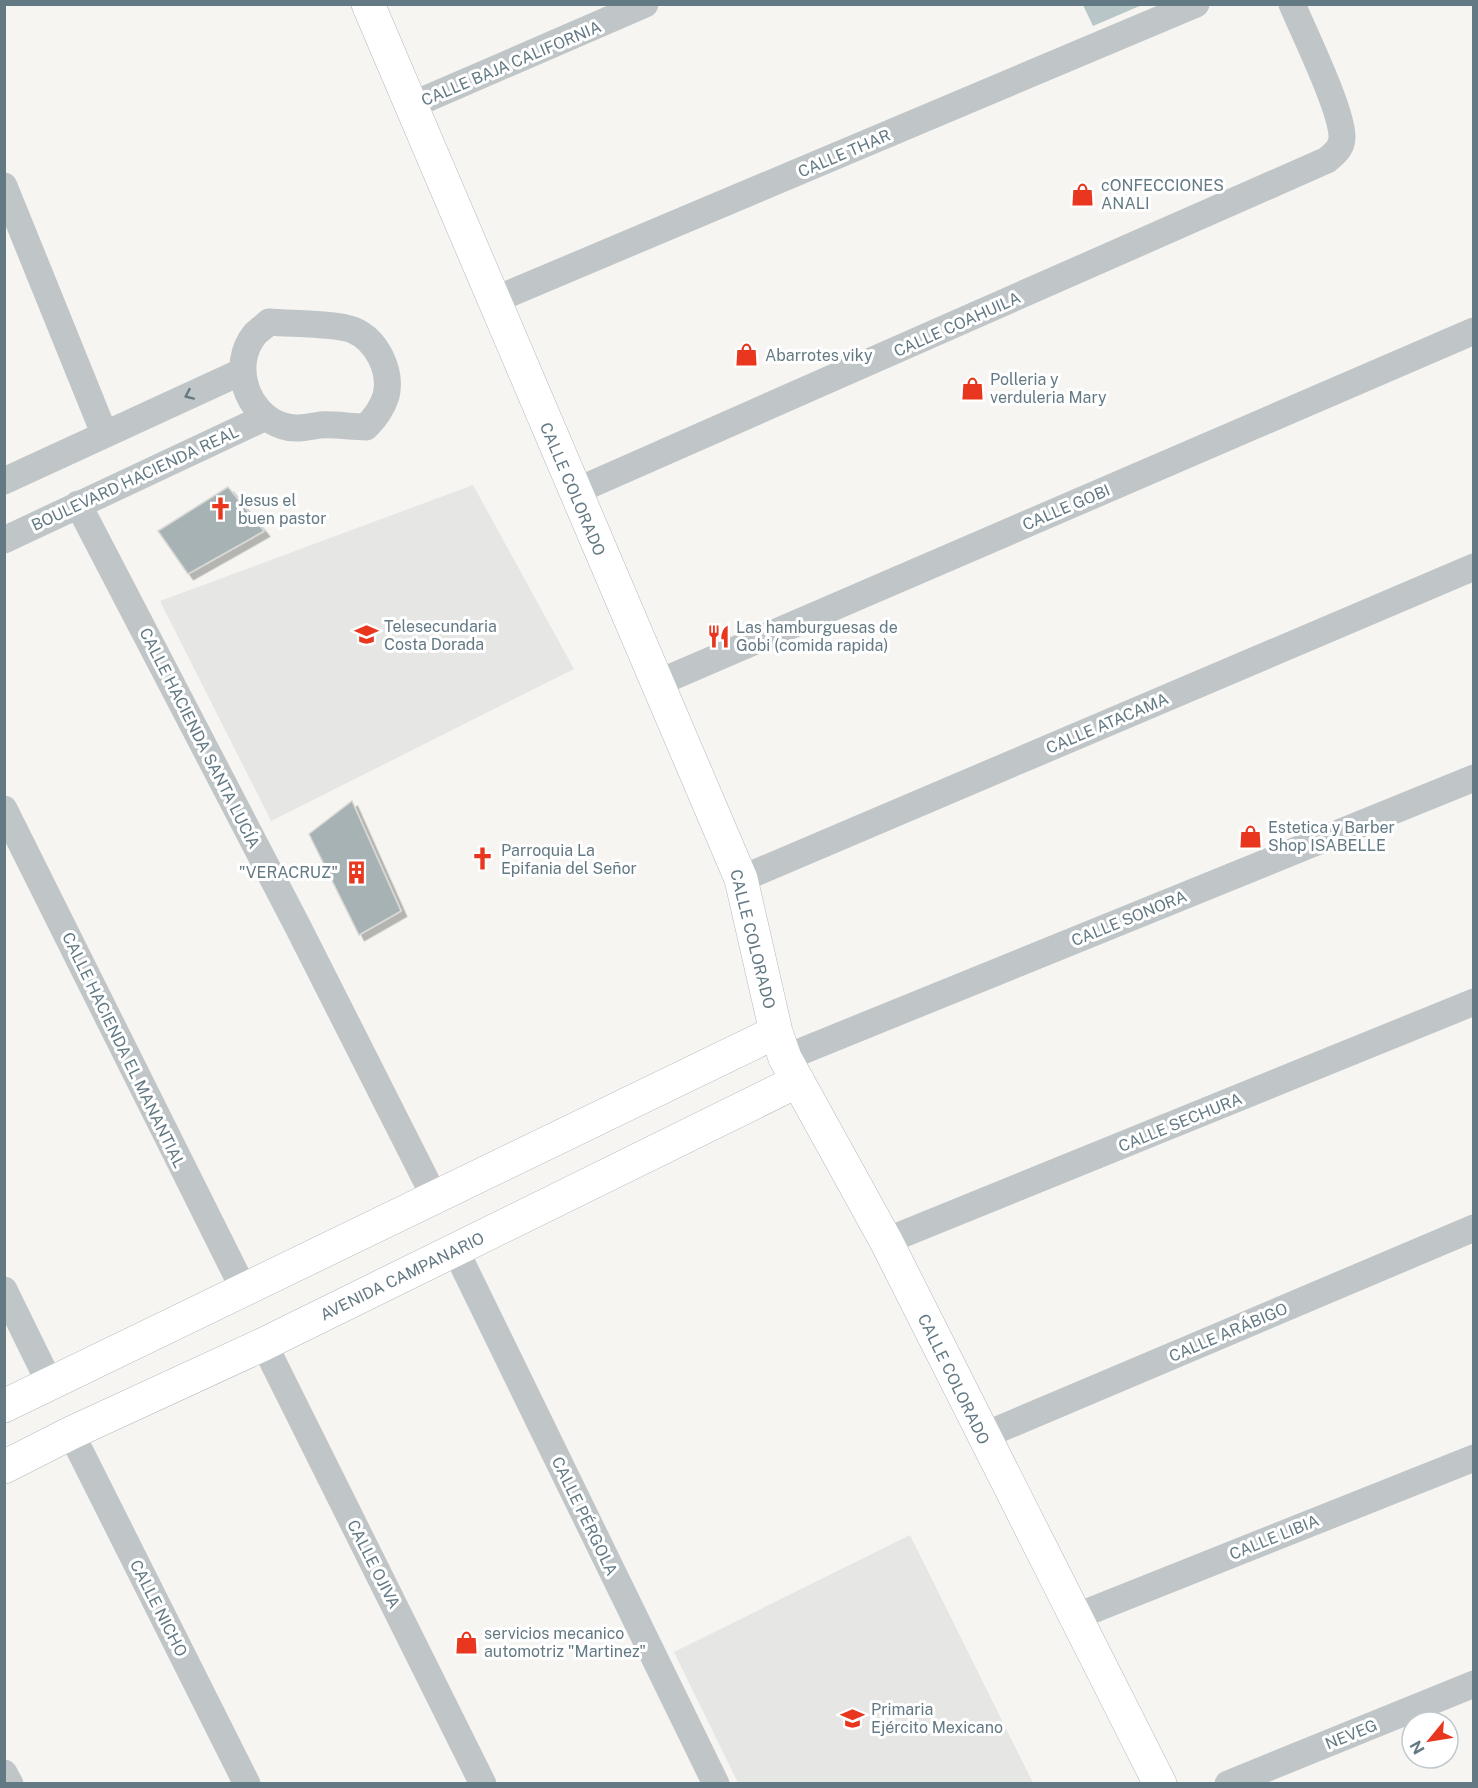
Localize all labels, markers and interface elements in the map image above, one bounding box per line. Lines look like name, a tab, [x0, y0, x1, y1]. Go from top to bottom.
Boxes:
street label: CALLE BAJA CALIFORNIA	[418, 17, 604, 110]
street label: CALLE THAR	[795, 125, 893, 181]
place label: cONFECCIONES ANALI	[1101, 176, 1224, 213]
shop icon: cONFECCIONES ANALI	[1070, 181, 1096, 207]
street label: CALLE COAHUILA	[891, 288, 1024, 361]
shop icon: Abarrotes viky	[734, 342, 760, 368]
place label: Abarrotes viky	[765, 346, 873, 365]
place label: Polleria y verduleria Mary	[990, 370, 1107, 407]
shop icon: Polleria y verduleria Mary	[959, 375, 985, 401]
one-way arrow	[185, 388, 196, 400]
street label: CALLE COLORADO	[536, 420, 609, 559]
street label: BOULEVARD HACIENDA REAL	[29, 422, 242, 535]
street label: CALLE GOBI	[1020, 480, 1113, 534]
place label: Jesus el buen pastor	[238, 491, 326, 528]
church icon: Jesus el buen pastor	[207, 496, 233, 522]
place label: Telesecundaria Costa Dorada	[384, 617, 497, 654]
place label: Las hamburguesas de Gobi (comida rapida)	[736, 618, 898, 655]
school or university icon: Telesecundaria Costa Dorada	[353, 622, 379, 648]
restaurant icon: Las hamburguesas de Gobi (comida rapida)	[705, 623, 731, 649]
street label: CALLE HACIENDA SANTA LUCÍA	[135, 624, 265, 852]
street label: CALLE ATACAMA	[1043, 689, 1171, 758]
place label: Estetica y Barber Shop ISABELLE	[1268, 818, 1395, 855]
shop icon: Estetica y Barber Shop ISABELLE	[1237, 823, 1263, 849]
place label: Parroquia La Epifania del Señor	[501, 841, 637, 878]
church icon: Parroquia La Epifania del Señor	[470, 846, 496, 872]
building icon: "VERACRUZ"	[343, 859, 369, 885]
place label: "VERACRUZ"	[239, 863, 338, 882]
street label: CALLE COLORADO	[726, 867, 779, 1011]
street label: CALLE SONORA	[1069, 887, 1190, 950]
street label: CALLE HACIENDA EL MANANTIAL	[58, 929, 189, 1171]
street label: CALLE SECHURA	[1116, 1089, 1245, 1156]
street label: AVENIDA CAMPANARIO	[317, 1228, 487, 1324]
street label: CALLE ARÁBIGO	[1166, 1298, 1290, 1366]
street label: CALLE COLORADO	[914, 1311, 993, 1448]
street label: CALLE PÉRGOLA	[548, 1453, 622, 1579]
street label: CALLE LIBIA	[1227, 1511, 1322, 1564]
street label: CALLE OJIVA	[343, 1517, 404, 1612]
street label: CALLE NICHO	[126, 1557, 191, 1660]
place label: servicios mecanico automotriz "Martinez"	[484, 1624, 646, 1661]
shop icon: servicios mecanico automotriz "Martinez"	[453, 1629, 479, 1655]
place label: Primaria Ejército Mexicano	[871, 1700, 1003, 1737]
school or university icon: Primaria Ejército Mexicano	[840, 1705, 866, 1731]
north arrow	[1400, 1710, 1460, 1770]
street label: NEVEG	[1322, 1715, 1380, 1753]
text: N	[1406, 1737, 1429, 1757]

